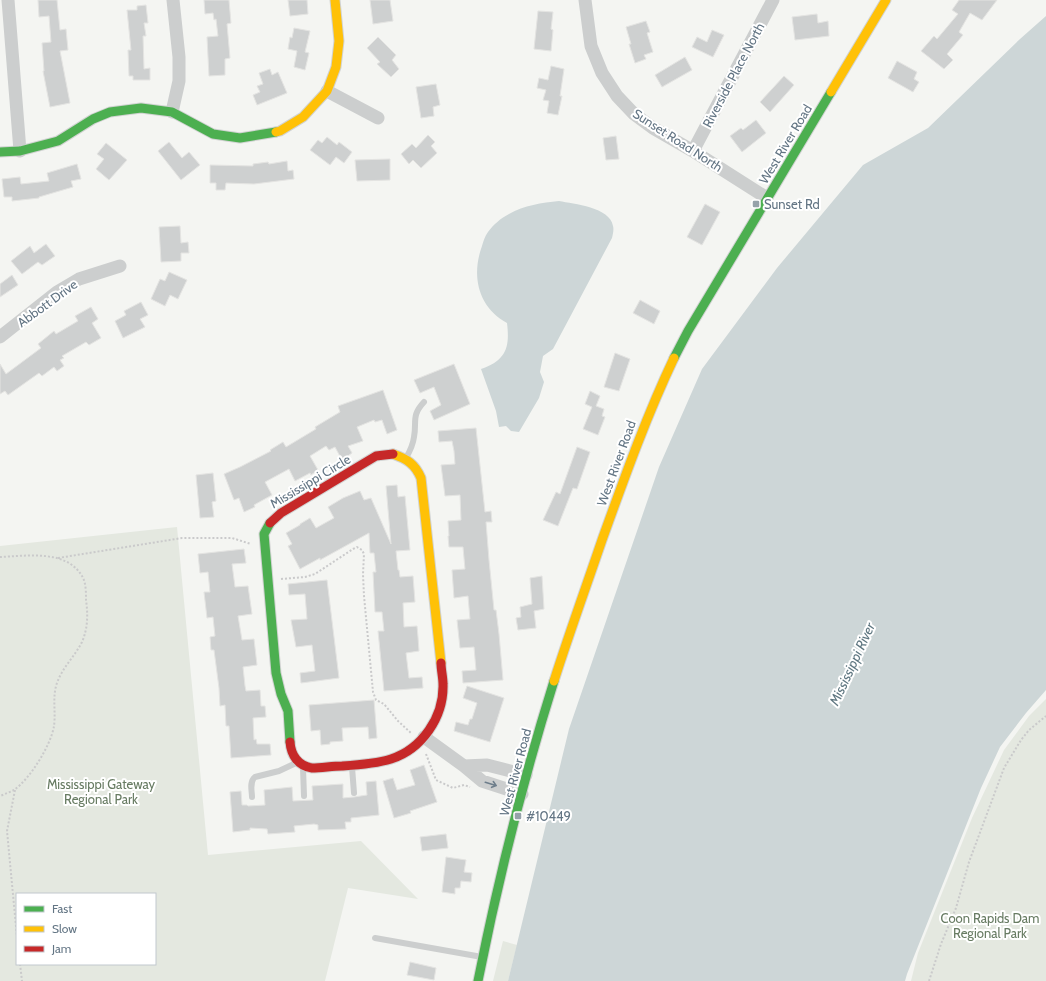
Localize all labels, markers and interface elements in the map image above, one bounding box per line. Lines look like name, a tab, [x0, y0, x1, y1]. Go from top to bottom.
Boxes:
street label: Riverside Place North	[699, 20, 767, 130]
street label: West River Road	[755, 101, 815, 187]
street label: Sunset Road North	[630, 105, 726, 175]
place label: Sunset Rd	[764, 196, 820, 212]
marker: Sunset Rd	[751, 199, 761, 209]
street label: Abbott Drive	[14, 276, 80, 330]
street label: West River Road	[593, 418, 639, 508]
street label: Mississippi Circle	[267, 451, 353, 511]
water label: Mississippi River	[825, 619, 879, 709]
street label: West River Road	[496, 727, 534, 817]
park label: Mississippi Gateway Regional Park	[47, 776, 155, 807]
one-way arrow	[484, 781, 497, 788]
place label: #10449	[526, 808, 571, 824]
marker: #10449	[513, 811, 523, 821]
legend	[16, 893, 156, 965]
text: Fast	[52, 901, 72, 916]
park label: Coon Rapids Dam Regional Park	[941, 910, 1039, 941]
text: Slow	[52, 921, 77, 936]
text: Jam	[51, 941, 71, 956]

